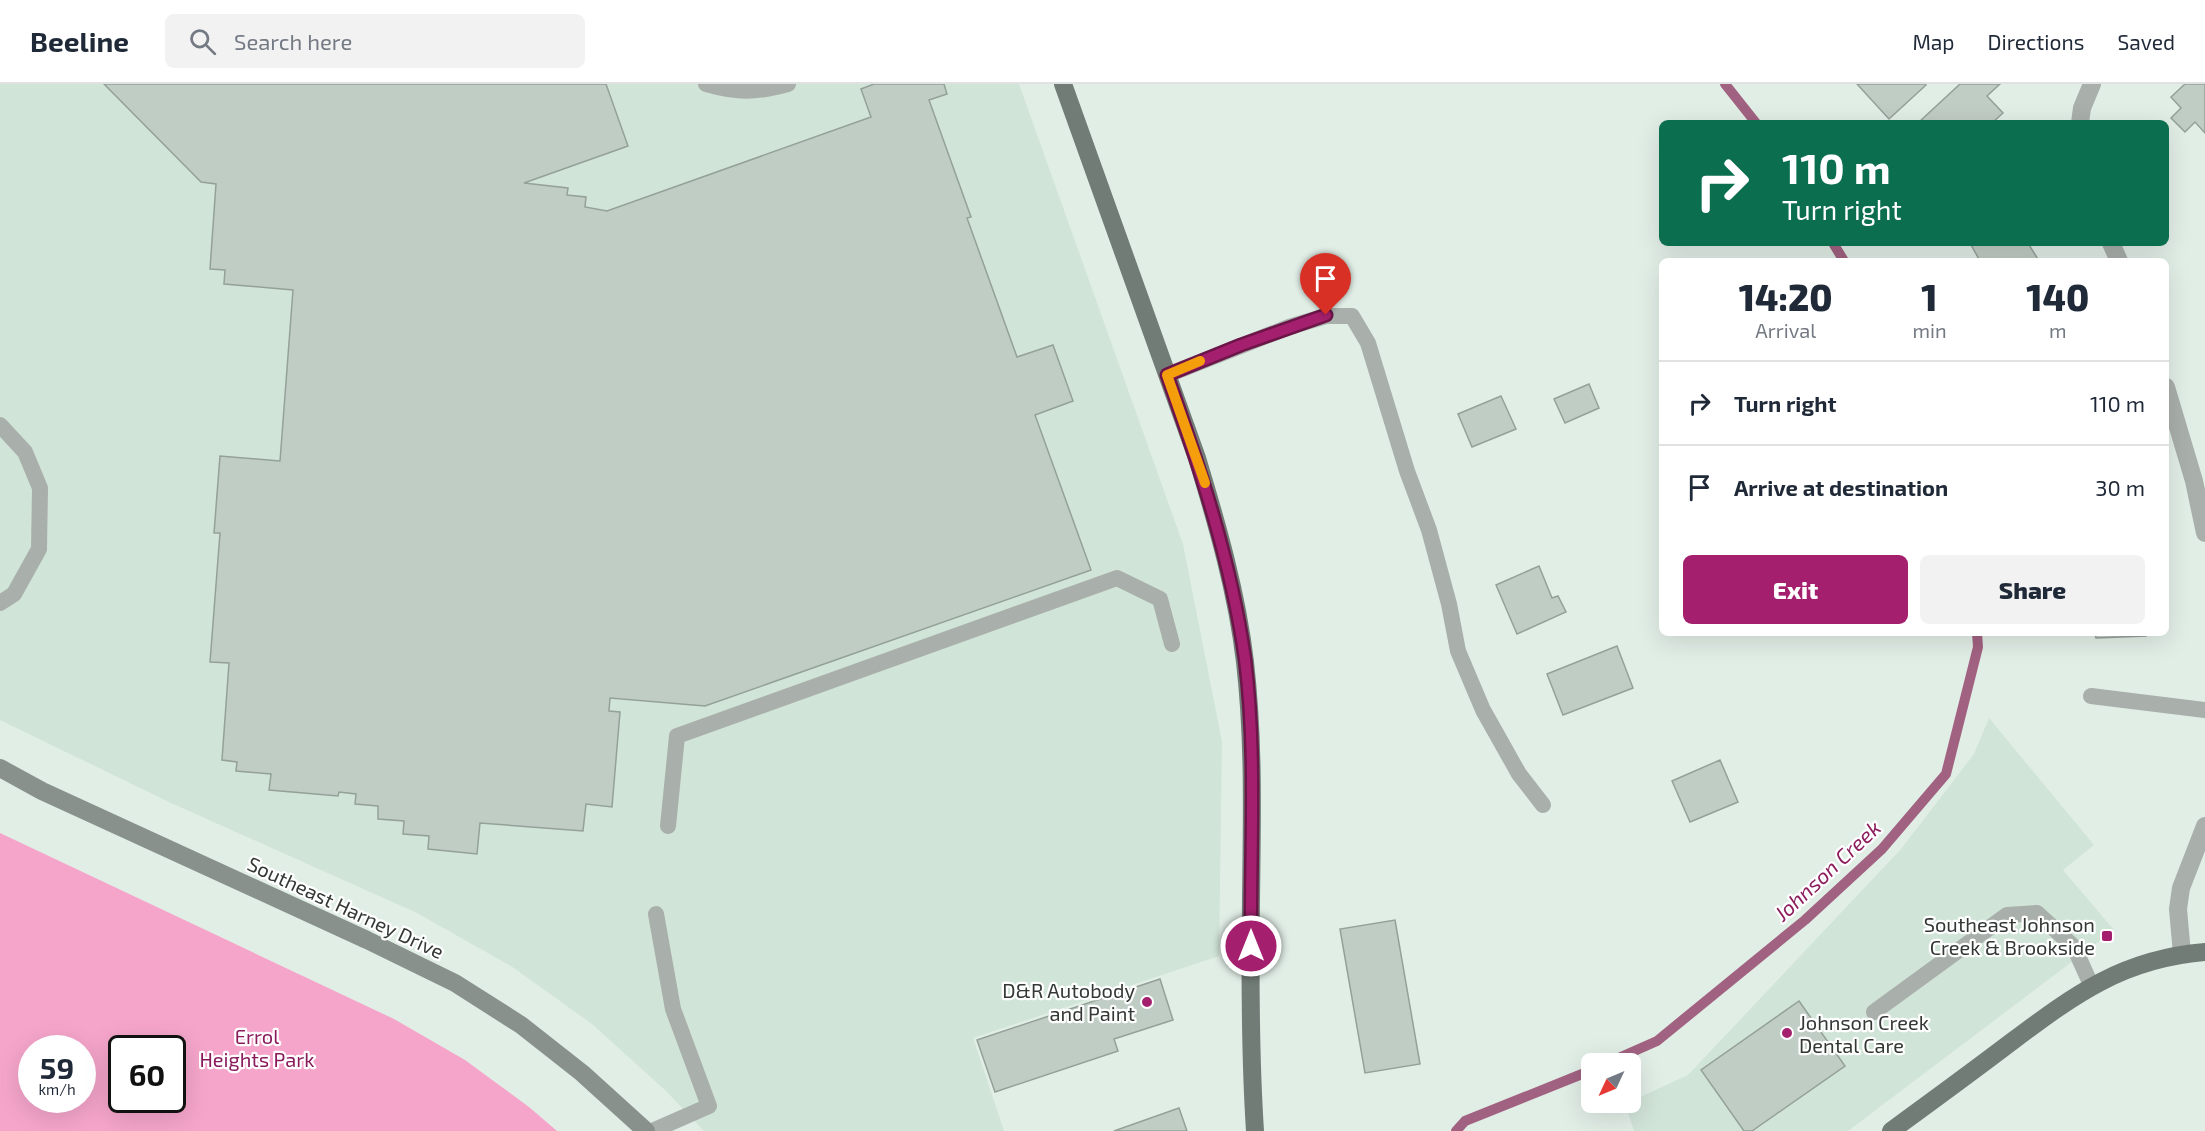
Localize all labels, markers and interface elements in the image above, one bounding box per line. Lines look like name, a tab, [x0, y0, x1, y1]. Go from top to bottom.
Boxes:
search box	[165, 14, 585, 68]
text: Beeline	[30, 24, 129, 58]
icon: search	[186, 25, 219, 58]
text: Search here	[234, 28, 352, 54]
text: Map	[1912, 29, 1955, 54]
text: Directions	[1988, 29, 2084, 54]
text: Saved	[2117, 29, 2175, 54]
text: 110 m	[1782, 142, 1891, 192]
icon: right	[1683, 144, 1761, 222]
text: Turn right	[1782, 193, 1902, 225]
pin	[1300, 253, 1351, 315]
icon: arrive	[1309, 262, 1342, 295]
text: 14:20	[1739, 275, 1833, 318]
text: 1	[1921, 275, 1938, 318]
text: 140	[2026, 275, 2089, 318]
text: Arrival	[1755, 318, 1816, 342]
text: min	[1912, 318, 1947, 342]
text: m	[2049, 318, 2067, 342]
icon: right	[1683, 387, 1716, 420]
text: Turn right	[1734, 390, 1836, 416]
text: 110 m	[2090, 390, 2145, 416]
icon: arrive	[1683, 471, 1716, 504]
text: Arrive at destination	[1734, 474, 1948, 500]
text: 30 m	[2095, 474, 2145, 500]
button: Exit	[1683, 555, 1908, 624]
button: Share	[1920, 555, 2145, 624]
water label: Johnson Creek	[1768, 814, 1885, 926]
street label: Southeast Harney Drive	[244, 851, 448, 963]
place label: Southeast Johnson Creek & Brookside	[1924, 912, 2095, 959]
position arrow	[1219, 914, 1283, 978]
marker: Southeast Johnson Creek & Brookside	[2100, 929, 2114, 943]
place label: D&R Autobody and Paint	[1002, 978, 1135, 1025]
marker: D&R Autobody and Paint	[1140, 995, 1154, 1009]
place label: Johnson Creek Dental Care	[1799, 1010, 1929, 1057]
park label: Errol Heights Park	[200, 1024, 314, 1071]
marker: Johnson Creek Dental Care	[1780, 1026, 1794, 1040]
speed limit sign: 60	[108, 1035, 186, 1113]
text: 59	[40, 1049, 74, 1085]
north arrow	[1581, 1053, 1641, 1113]
map controls	[1581, 1053, 1641, 1113]
text: km/h	[38, 1080, 76, 1098]

